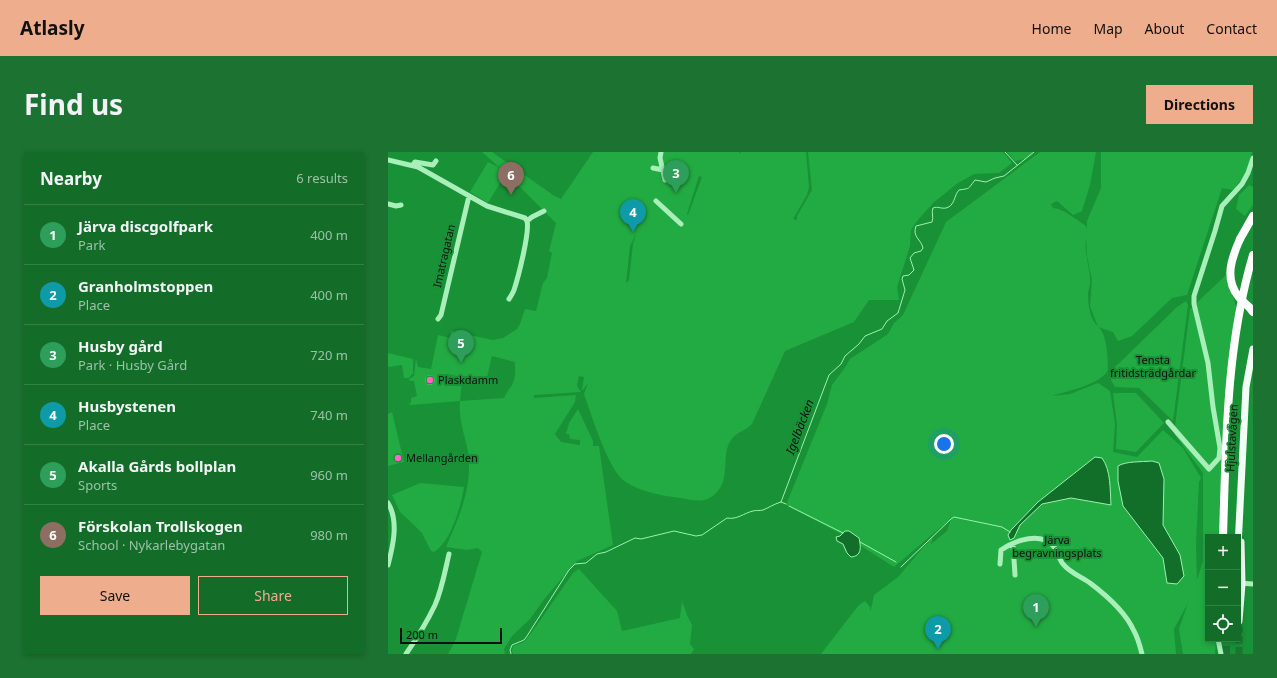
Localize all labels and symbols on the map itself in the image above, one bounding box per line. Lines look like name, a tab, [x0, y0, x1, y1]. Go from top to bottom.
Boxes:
pin: 3	[663, 160, 689, 193]
pin: 6	[498, 162, 524, 195]
pin: 4	[620, 199, 646, 232]
street label: Imatragatan	[429, 223, 458, 289]
pin: 5	[448, 330, 474, 363]
park label: Tensta fritidsträdgårdar	[1110, 352, 1196, 380]
place label: Plaskdamm	[438, 372, 498, 387]
marker: Plaskdamm	[425, 375, 435, 385]
water label: Igelbäcken	[781, 397, 818, 458]
street label: Hjulstavägen	[1222, 404, 1241, 472]
your location	[934, 434, 954, 454]
place label: Mellangården	[406, 450, 478, 465]
marker: Mellangården	[393, 453, 403, 463]
park label: Järva begravningsplats	[1012, 532, 1102, 560]
pin: 1	[1023, 594, 1049, 627]
pin: 2	[925, 616, 951, 649]
scale bar	[400, 626, 502, 645]

